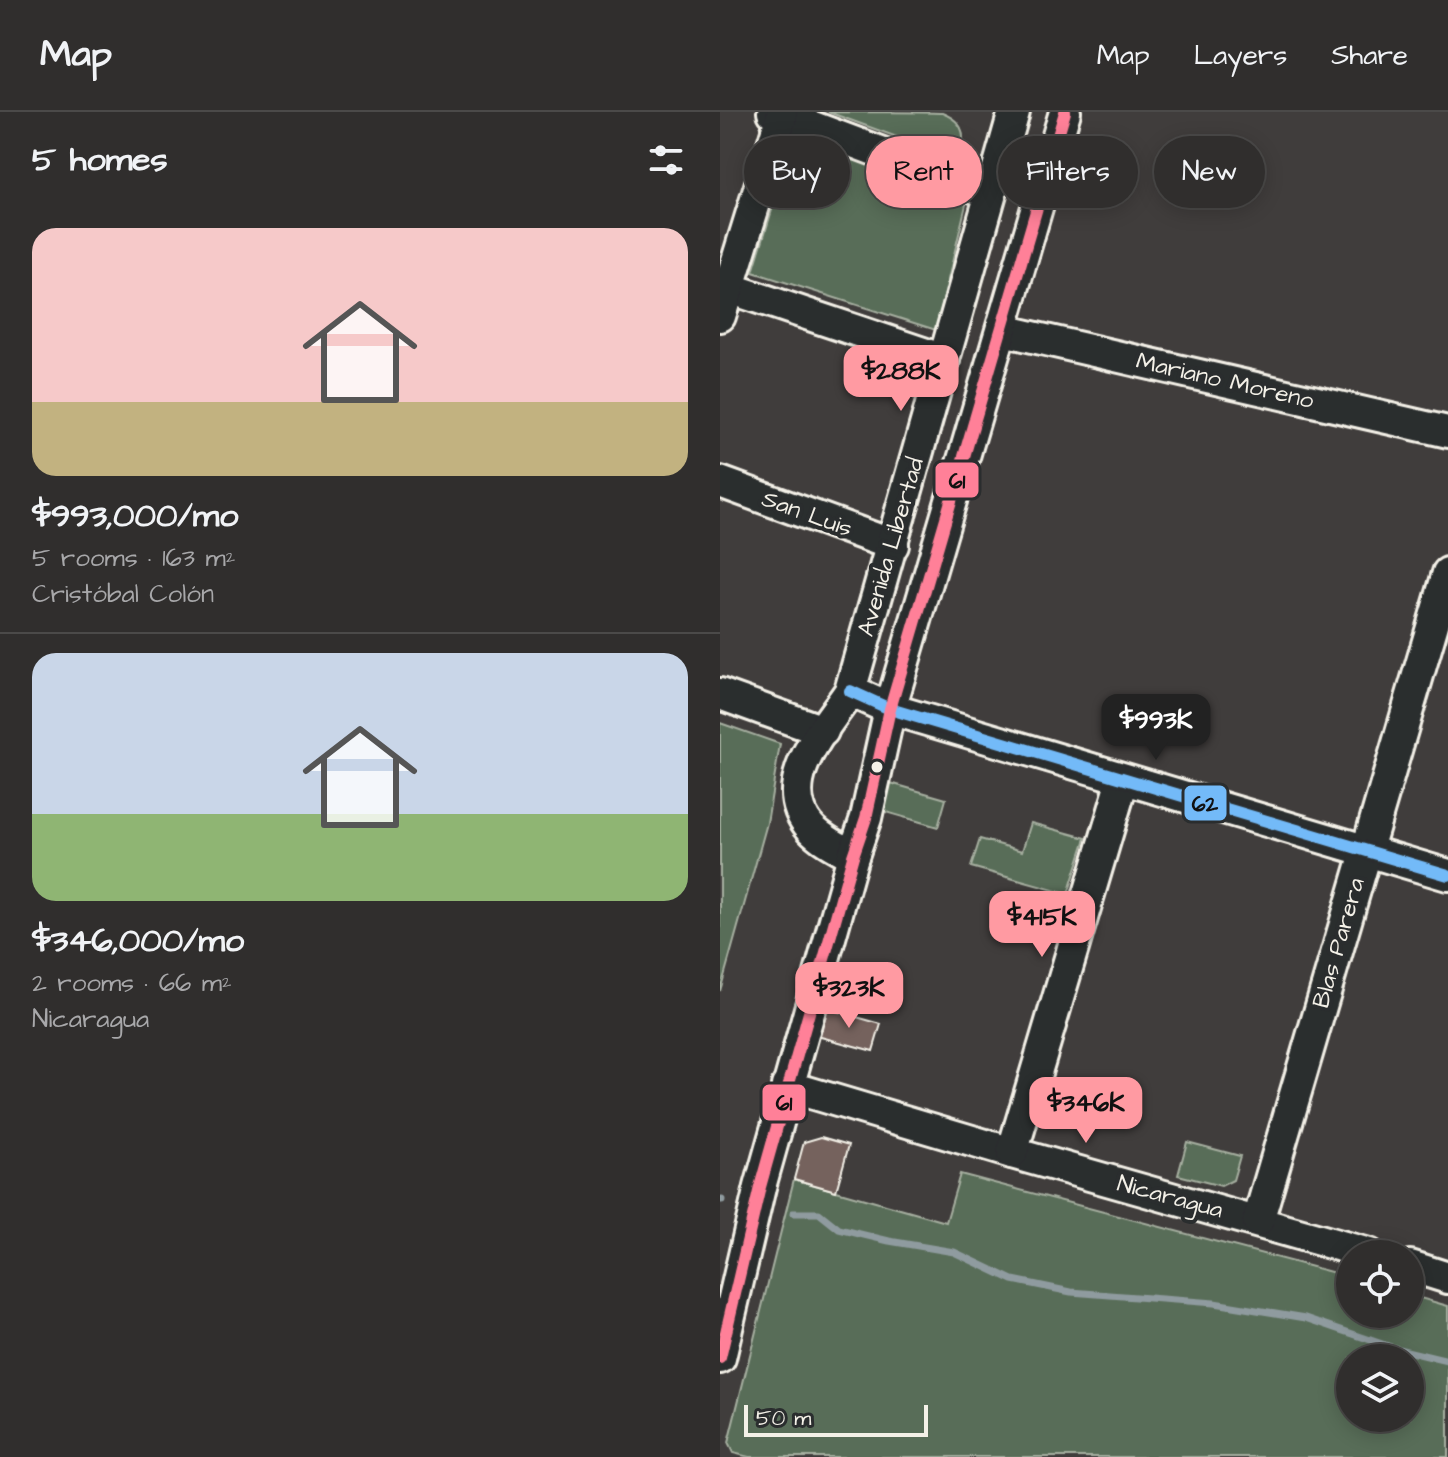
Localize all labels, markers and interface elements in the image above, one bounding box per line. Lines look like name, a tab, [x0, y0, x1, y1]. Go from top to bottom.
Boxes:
text: Map	[40, 29, 112, 81]
text: Map	[1097, 36, 1150, 75]
text: Layers	[1194, 36, 1287, 75]
text: Share	[1331, 36, 1408, 75]
text: 5 homes	[32, 136, 168, 184]
chip: Buy	[744, 136, 850, 208]
chip: Rent	[866, 136, 982, 208]
chip: Filters	[998, 136, 1138, 208]
chip: New	[1154, 136, 1265, 208]
icon: filters	[644, 138, 688, 182]
icon: home	[288, 280, 432, 424]
street label: Mariano Moreno	[1133, 344, 1318, 418]
pin: $288K	[845, 345, 957, 413]
text: $288K	[862, 353, 940, 389]
street label: Avenida Libertad	[849, 454, 933, 640]
line badge: 61	[934, 461, 980, 499]
text: 61	[949, 466, 965, 497]
street label: San Luis	[757, 482, 857, 546]
text: $993,000/mo	[32, 492, 238, 540]
text: 5 rooms · 163 m²	[32, 540, 235, 576]
text: Cristóbal Colón	[32, 576, 214, 612]
pin: $993K	[1100, 694, 1212, 762]
text: $993K	[1119, 702, 1193, 738]
icon: home	[288, 705, 432, 849]
unlabelled marker	[869, 759, 885, 775]
line badge: 62	[1183, 784, 1228, 822]
text: 62	[1192, 789, 1219, 820]
street label: Blas Parera	[1304, 874, 1374, 1012]
pin: $415K	[986, 891, 1098, 959]
text: $415K	[1007, 899, 1077, 935]
text: $346,000/mo	[32, 917, 244, 965]
pin: $323K	[793, 962, 905, 1030]
text: 2 rooms · 66 m²	[32, 965, 232, 1001]
text: $323K	[813, 970, 885, 1006]
text: Nicaragua	[32, 1001, 149, 1037]
pin: $346K	[1030, 1077, 1142, 1145]
line badge: 61	[761, 1083, 807, 1122]
text: $346K	[1047, 1085, 1125, 1121]
text: 61	[776, 1088, 792, 1119]
street label: Nicaragua	[1113, 1167, 1227, 1228]
map controls	[1336, 1240, 1424, 1432]
button: locate	[1336, 1240, 1424, 1328]
button: layers	[1336, 1344, 1424, 1432]
scale bar	[744, 1401, 928, 1437]
text: 50 m	[756, 1403, 811, 1434]

